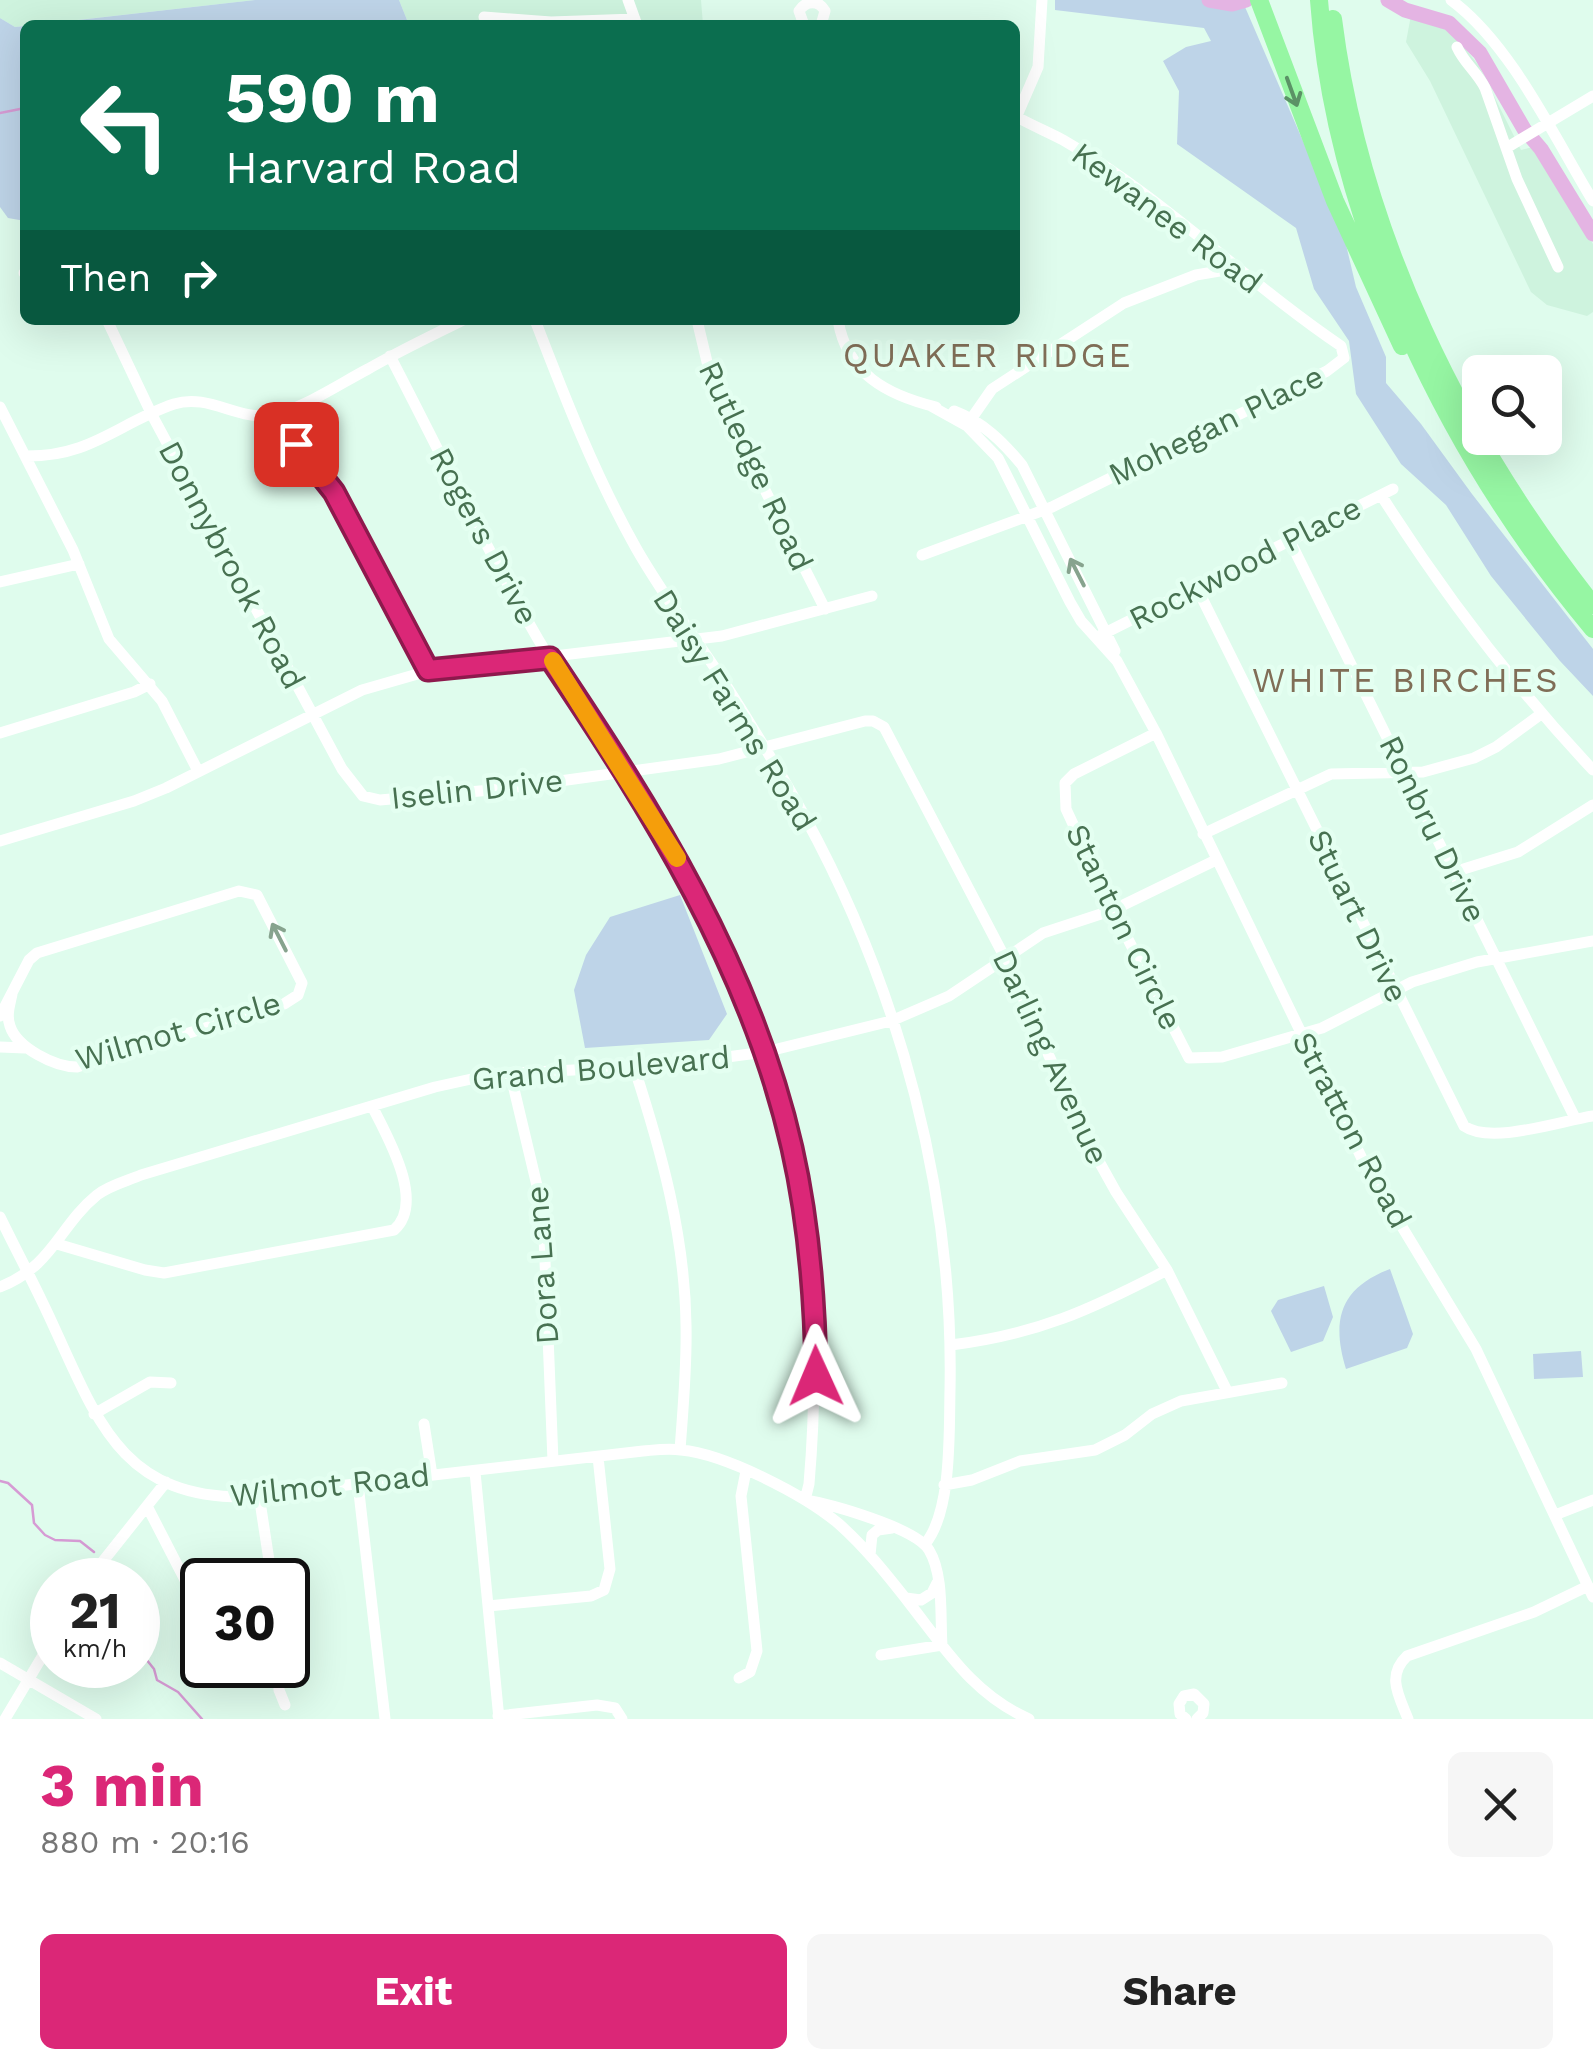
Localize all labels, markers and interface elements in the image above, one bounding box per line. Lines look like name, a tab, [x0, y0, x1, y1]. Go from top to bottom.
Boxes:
text: 590 m	[225, 57, 440, 139]
icon: left	[60, 60, 190, 190]
one-way arrow	[1284, 75, 1302, 106]
street label: Kewanee Road	[1065, 134, 1269, 302]
text: Harvard Road	[225, 141, 521, 194]
icon: right	[171, 250, 226, 305]
text: Then	[60, 256, 151, 300]
district label: QUAKER RIDGE	[843, 334, 1133, 376]
street label: Rutledge Road	[691, 355, 821, 577]
map controls	[1462, 355, 1562, 455]
button: search	[1462, 355, 1562, 455]
street label: Mohegan Place	[1102, 357, 1330, 493]
pin	[254, 402, 339, 487]
icon: arrive	[269, 417, 324, 472]
street label: Donnybrook Road	[151, 434, 313, 696]
street label: Rogers Drive	[421, 441, 547, 631]
street label: Rockwood Place	[1123, 488, 1367, 638]
one-way arrow	[1067, 558, 1086, 587]
street label: Daisy Farms Road	[645, 582, 825, 838]
district label: WHITE BIRCHES	[1252, 659, 1560, 701]
street label: Ronbru Drive	[1371, 729, 1495, 929]
street label: Iselin Drive	[389, 761, 565, 817]
street label: Stanton Circle	[1058, 818, 1190, 1036]
street label: Stuart Drive	[1300, 823, 1416, 1009]
one-way arrow	[269, 923, 288, 953]
street label: Darling Avenue	[985, 944, 1117, 1170]
street label: Wilmot Circle	[71, 984, 285, 1078]
street label: Stratton Road	[1284, 1025, 1420, 1235]
street label: Grand Boulevard	[470, 1038, 732, 1098]
street label: Dora Lane	[518, 1185, 566, 1345]
position arrow	[764, 1324, 868, 1428]
street label: Wilmot Road	[228, 1456, 432, 1514]
speed limit sign: 30	[180, 1558, 310, 1688]
text: 21	[69, 1581, 121, 1640]
text: km/h	[63, 1634, 127, 1663]
text: 3 min	[40, 1750, 204, 1821]
button: close	[1448, 1752, 1553, 1857]
text: 880 m · 20:16	[40, 1823, 250, 1861]
button: Exit	[40, 1934, 787, 2049]
button: Share	[807, 1934, 1553, 2049]

